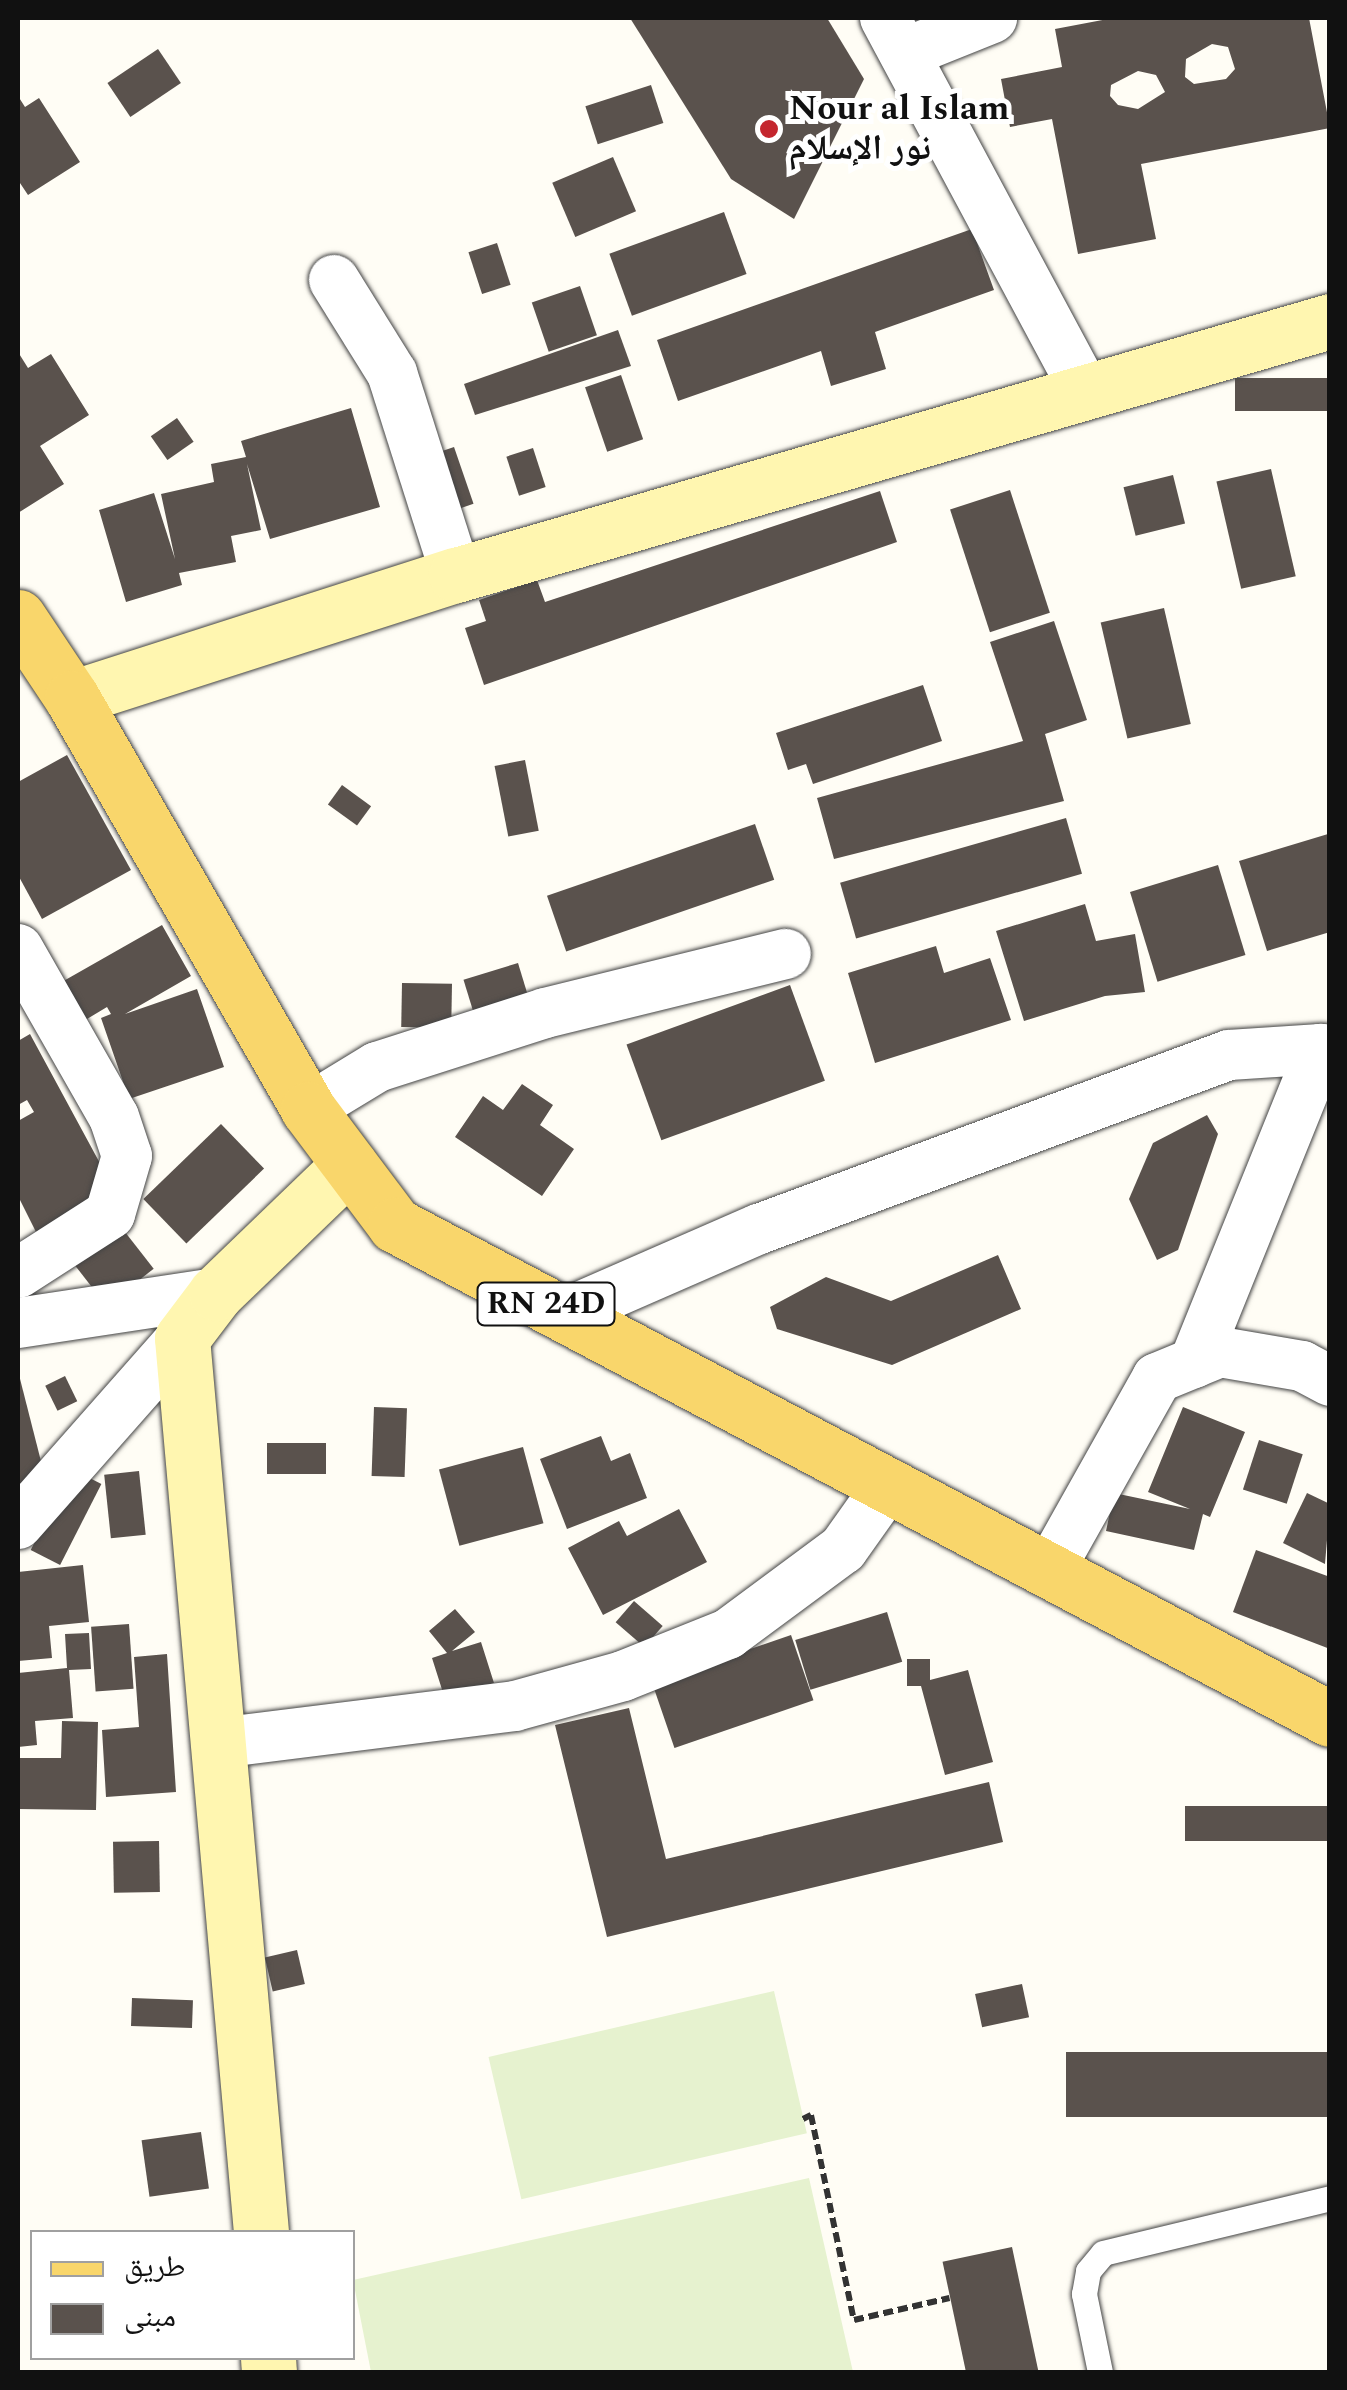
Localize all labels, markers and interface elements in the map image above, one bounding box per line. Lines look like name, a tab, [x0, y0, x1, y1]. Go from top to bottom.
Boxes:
place label: Nour al Islam نور الإسلام	[789, 88, 1010, 170]
marker: Nour al Islam نور الإسلام	[758, 118, 780, 140]
road number: RN 24D	[476, 1277, 616, 1331]
legend	[30, 2230, 355, 2360]
text: طريق	[124, 2244, 185, 2290]
text: مبنى	[124, 2294, 176, 2340]

